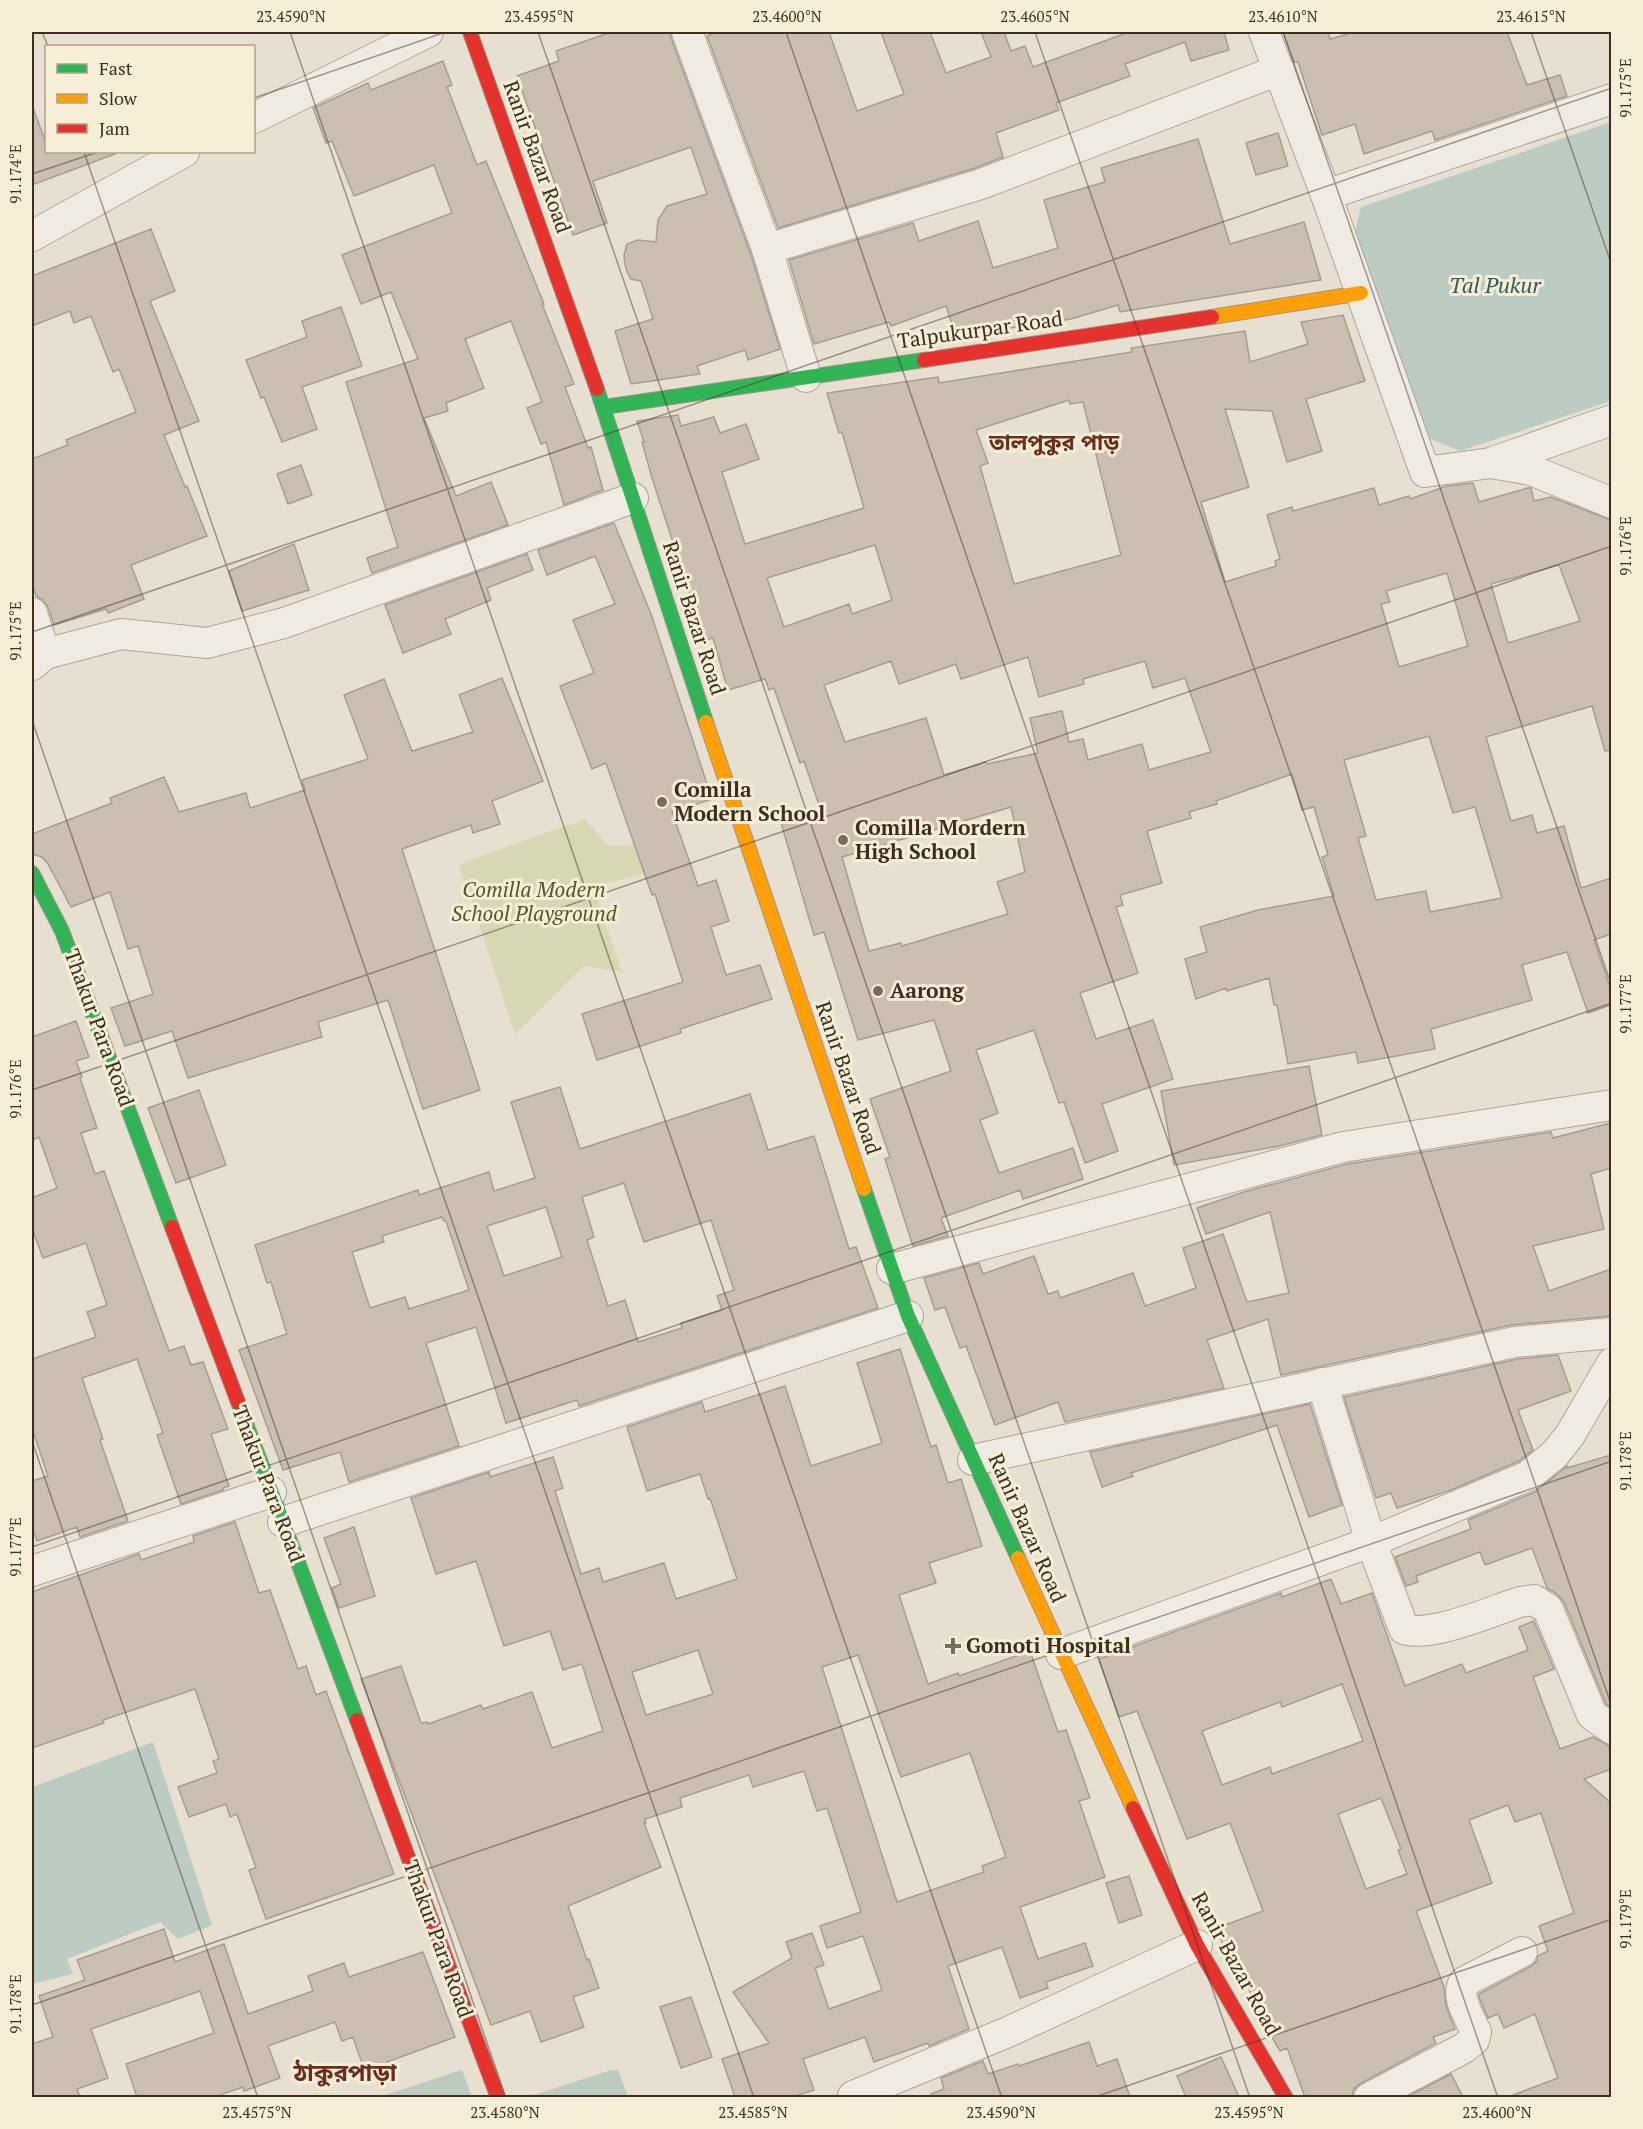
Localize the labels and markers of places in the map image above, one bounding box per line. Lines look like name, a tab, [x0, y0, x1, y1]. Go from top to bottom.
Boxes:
place label: Comilla Modern School	[674, 775, 825, 827]
marker: Comilla Modern School	[655, 795, 669, 809]
place label: Comilla Mordern High School	[855, 813, 1026, 865]
marker: Comilla Mordern High School	[836, 833, 850, 847]
place label: Aarong	[890, 976, 965, 1004]
marker: Aarong	[871, 984, 885, 998]
place label: Gomoti Hospital	[966, 1631, 1131, 1659]
marker: Gomoti Hospital	[944, 1637, 962, 1655]

